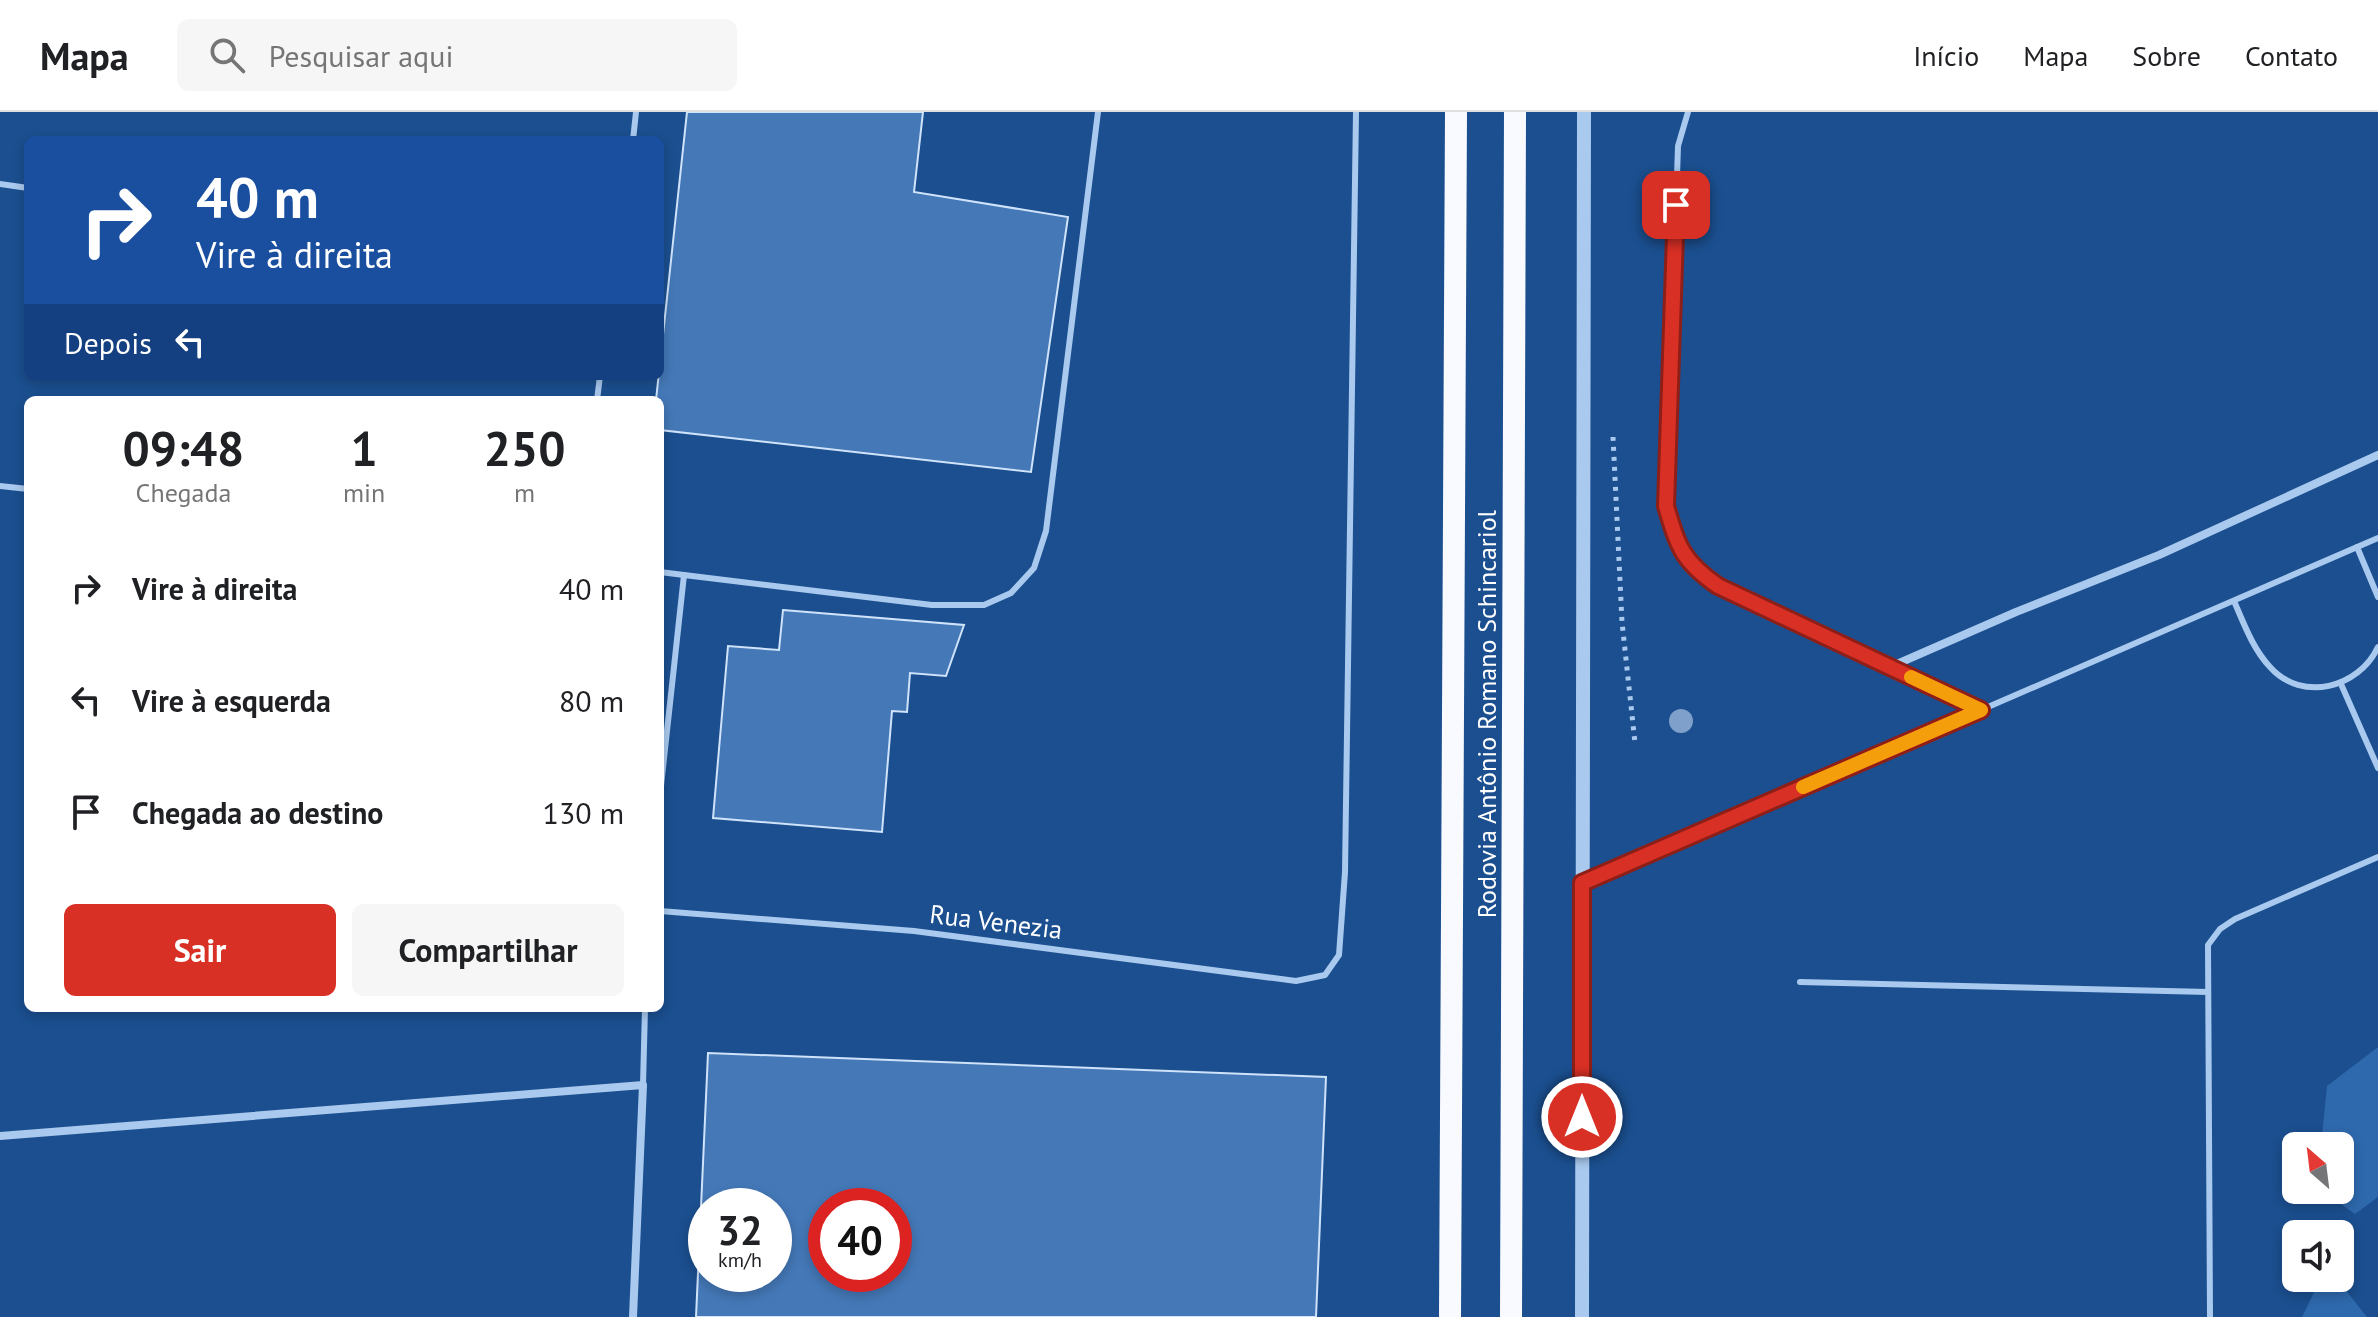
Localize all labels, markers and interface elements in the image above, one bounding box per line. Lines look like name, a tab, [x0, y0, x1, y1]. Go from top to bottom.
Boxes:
search box	[177, 19, 737, 91]
text: Mapa	[40, 31, 129, 80]
icon: search	[205, 33, 249, 77]
text: Pesquisar aqui	[269, 36, 453, 75]
text: Início	[1913, 37, 1979, 74]
text: Mapa	[2023, 37, 2088, 74]
text: Sobre	[2132, 37, 2201, 74]
text: Contato	[2245, 37, 2338, 74]
text: 40 m	[196, 161, 319, 233]
icon: right	[64, 168, 168, 272]
pin	[1642, 171, 1710, 239]
icon: arrive	[1654, 183, 1698, 227]
text: Vire à direita	[196, 231, 393, 278]
icon: left	[168, 320, 212, 364]
text: Depois	[64, 323, 152, 362]
text: 09:48	[123, 417, 244, 479]
text: 1	[350, 417, 378, 479]
text: 250	[484, 417, 565, 479]
text: Chegada	[136, 476, 231, 509]
text: min	[343, 476, 385, 509]
text: m	[514, 476, 535, 509]
street label: Rodovia Antônio Romano Schincariol	[1470, 509, 1503, 918]
icon: right	[64, 566, 108, 610]
text: Vire à direita	[132, 569, 297, 608]
text: 40 m	[559, 569, 624, 608]
icon: left	[64, 678, 108, 722]
text: Vire à esquerda	[132, 681, 331, 720]
text: 80 m	[559, 681, 624, 720]
icon: arrive	[64, 790, 108, 834]
text: Chegada ao destino	[132, 793, 383, 832]
text: 130 m	[543, 793, 624, 832]
street label: Rua Venezia	[928, 897, 1064, 946]
button: Sair	[64, 904, 336, 996]
button: Compartilhar	[352, 904, 624, 996]
position arrow	[1540, 1075, 1624, 1159]
north arrow	[2282, 1132, 2354, 1204]
map controls	[2282, 1132, 2354, 1292]
speed limit sign: 40	[808, 1188, 912, 1292]
text: 32	[717, 1204, 763, 1256]
button: sound	[2282, 1220, 2354, 1292]
text: km/h	[718, 1247, 762, 1273]

